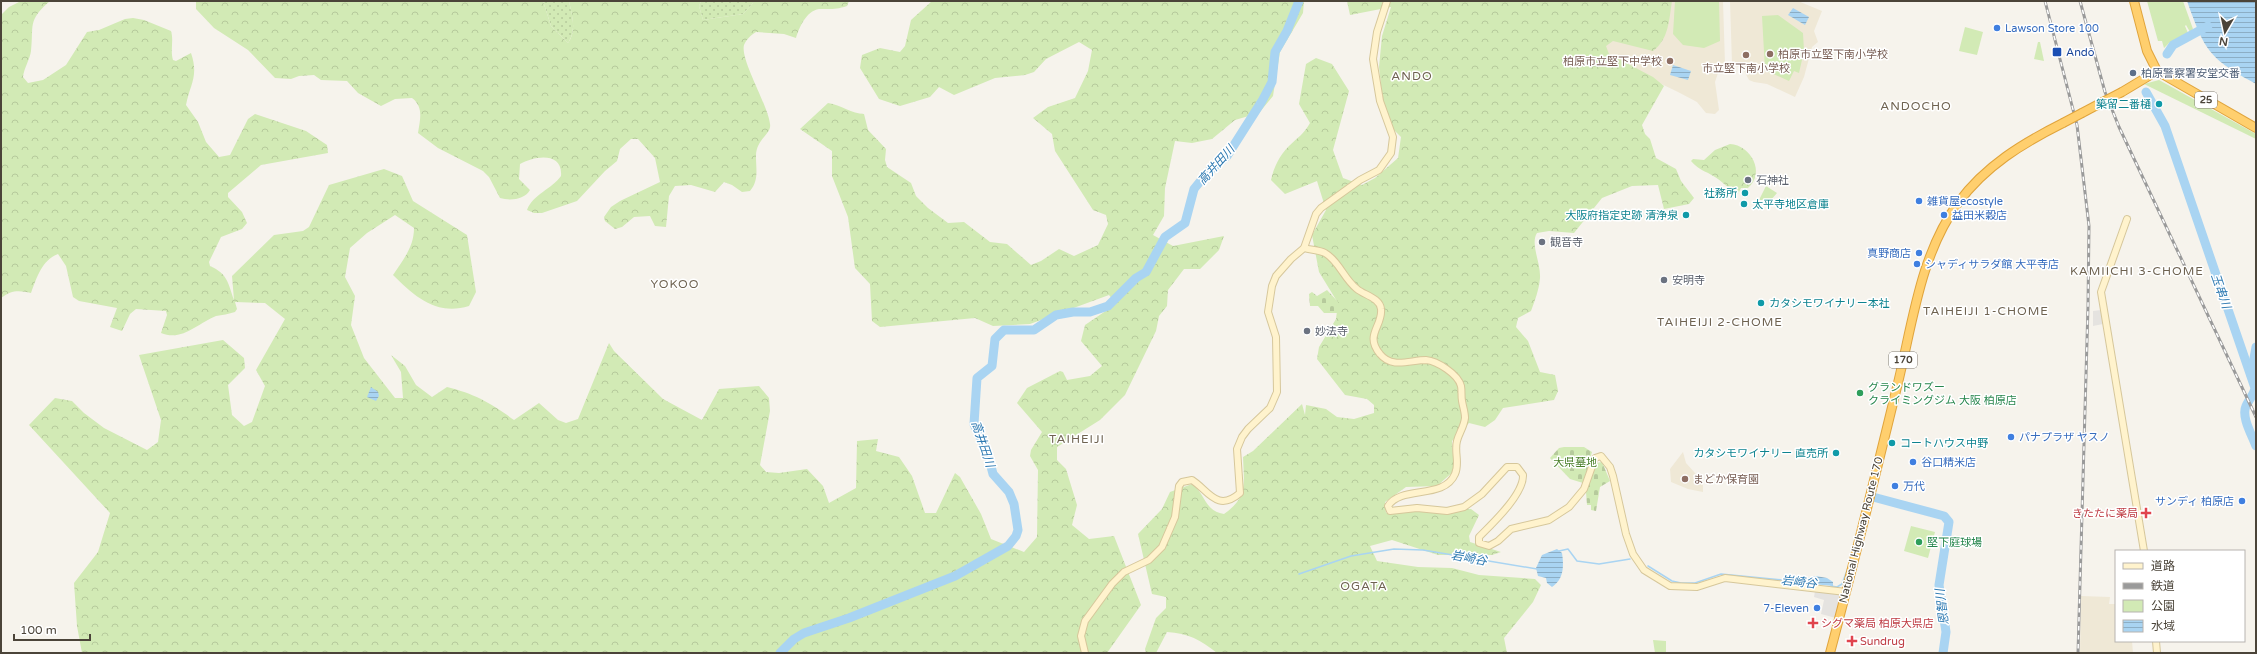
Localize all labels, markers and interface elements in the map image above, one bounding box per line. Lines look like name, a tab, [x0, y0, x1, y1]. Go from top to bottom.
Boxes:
north arrow	[2205, 12, 2245, 52]
place label: Lawson Store 100	[2005, 22, 2099, 35]
marker: Lawson Store 100	[1992, 23, 2002, 33]
text: N	[2218, 34, 2229, 48]
marker: Andō	[2051, 46, 2063, 58]
place label: Andō	[2066, 46, 2095, 59]
place label: 柏原市立堅下南小学校	[1778, 48, 1888, 61]
marker: 柏原市立堅下南小学校	[1765, 49, 1775, 59]
marker: 市立堅下南小学校	[1741, 50, 1751, 60]
place label: 柏原市立堅下中学校	[1563, 55, 1662, 68]
marker: 柏原市立堅下中学校	[1665, 56, 1675, 66]
place label: 市立堅下南小学校	[1702, 62, 1790, 75]
place label: 柏原警察署安堂交番	[2141, 67, 2240, 80]
marker: 柏原警察署安堂交番	[2128, 68, 2138, 78]
district label: ANDO	[1391, 69, 1433, 83]
road number: 25	[2195, 92, 2217, 108]
place label: 築留二番樋	[2096, 98, 2151, 111]
district label: ANDOCHO	[1880, 99, 1952, 113]
marker: 築留二番樋	[2154, 99, 2164, 109]
water label: 高井田川	[1195, 141, 1239, 188]
place label: 石神社	[1756, 174, 1789, 187]
marker: 石神社	[1743, 175, 1753, 185]
place label: 社務所	[1704, 187, 1738, 200]
marker: 社務所	[1740, 188, 1750, 198]
place label: 雑貨屋ecostyle	[1927, 195, 2003, 208]
marker: 雑貨屋ecostyle	[1914, 196, 1924, 206]
place label: 太平寺地区倉庫	[1752, 198, 1829, 211]
marker: 太平寺地区倉庫	[1739, 199, 1749, 209]
place label: 大阪府指定史跡 清浄泉	[1565, 209, 1679, 222]
place label: 益田米穀店	[1952, 209, 2007, 222]
marker: 大阪府指定史跡 清浄泉	[1681, 210, 1691, 220]
marker: 益田米穀店	[1939, 210, 1949, 220]
place label: 観音寺	[1550, 236, 1583, 249]
marker: 観音寺	[1537, 237, 1547, 247]
place label: 真野商店	[1867, 247, 1911, 260]
marker: 真野商店	[1914, 248, 1924, 258]
place label: シャディサラダ館 大平寺店	[1925, 258, 2059, 271]
marker: シャディサラダ館 大平寺店	[1912, 259, 1922, 269]
district label: KAMIICHI 3-CHOME	[2070, 264, 2204, 278]
water label: 玉串川	[2209, 272, 2234, 312]
place label: 安明寺	[1672, 274, 1705, 287]
marker: 安明寺	[1659, 275, 1669, 285]
district label: YOKOO	[650, 277, 700, 291]
place label: カタシモワイナリー本社	[1769, 297, 1890, 310]
marker: カタシモワイナリー本社	[1756, 298, 1766, 308]
district label: TAIHEIJI 1-CHOME	[1923, 304, 2049, 318]
district label: TAIHEIJI 2-CHOME	[1657, 315, 1783, 329]
place label: 妙法寺	[1315, 325, 1348, 338]
marker: 妙法寺	[1302, 326, 1312, 336]
road number: 170	[1889, 352, 1917, 368]
place label: グランドワズー クライミングジム 大阪 柏原店	[1868, 381, 2017, 407]
marker: グランドワズー クライミングジム 大阪 柏原店	[1855, 388, 1865, 398]
water label: 高井田川	[969, 419, 998, 471]
place label: パナプラザ ヤスノ	[2019, 431, 2110, 444]
district label: TAIHEIJI	[1049, 432, 1105, 446]
marker: パナプラザ ヤスノ	[2006, 432, 2016, 442]
place label: コートハウス中野	[1900, 437, 1988, 450]
marker: コートハウス中野	[1887, 438, 1897, 448]
place label: カタシモワイナリー 直売所	[1693, 447, 1829, 460]
marker: カタシモワイナリー 直売所	[1831, 448, 1841, 458]
park label: 大県墓地	[1553, 456, 1597, 469]
street label: National Highway Route 170	[1837, 456, 1885, 604]
place label: 谷口精米店	[1921, 456, 1976, 469]
marker: 谷口精米店	[1908, 457, 1918, 467]
place label: まどか保育園	[1693, 473, 1759, 486]
marker: まどか保育園	[1680, 474, 1690, 484]
place label: 万代	[1903, 480, 1925, 493]
marker: 万代	[1890, 481, 1900, 491]
place label: サンディ 柏原店	[2155, 495, 2234, 508]
marker: サンディ 柏原店	[2237, 496, 2247, 506]
place label: きたたに薬局	[2072, 507, 2138, 520]
marker: きたたに薬局	[2141, 508, 2151, 518]
place label: 堅下庭球場	[1927, 536, 1982, 549]
marker: 堅下庭球場	[1914, 537, 1924, 547]
water label: 岩崎谷	[1450, 548, 1489, 568]
legend	[2115, 550, 2245, 642]
text: 道路	[2151, 559, 2175, 573]
water label: 岩崎谷	[1780, 573, 1819, 591]
district label: OGATA	[1340, 579, 1388, 593]
text: 鉄道	[2151, 579, 2175, 593]
water label: 恩智川	[1933, 586, 1951, 626]
text: 公園	[2151, 599, 2175, 613]
place label: 7-Eleven	[1763, 602, 1809, 615]
marker: 7-Eleven	[1812, 603, 1822, 613]
scale bar	[14, 616, 90, 642]
place label: シグマ薬局 柏原大県店	[1821, 617, 1934, 630]
marker: シグマ薬局 柏原大県店	[1808, 618, 1818, 628]
text: 水域	[2151, 619, 2175, 633]
text: 100 m	[20, 623, 57, 637]
place label: Sundrug	[1860, 635, 1905, 648]
marker: Sundrug	[1847, 636, 1857, 646]

